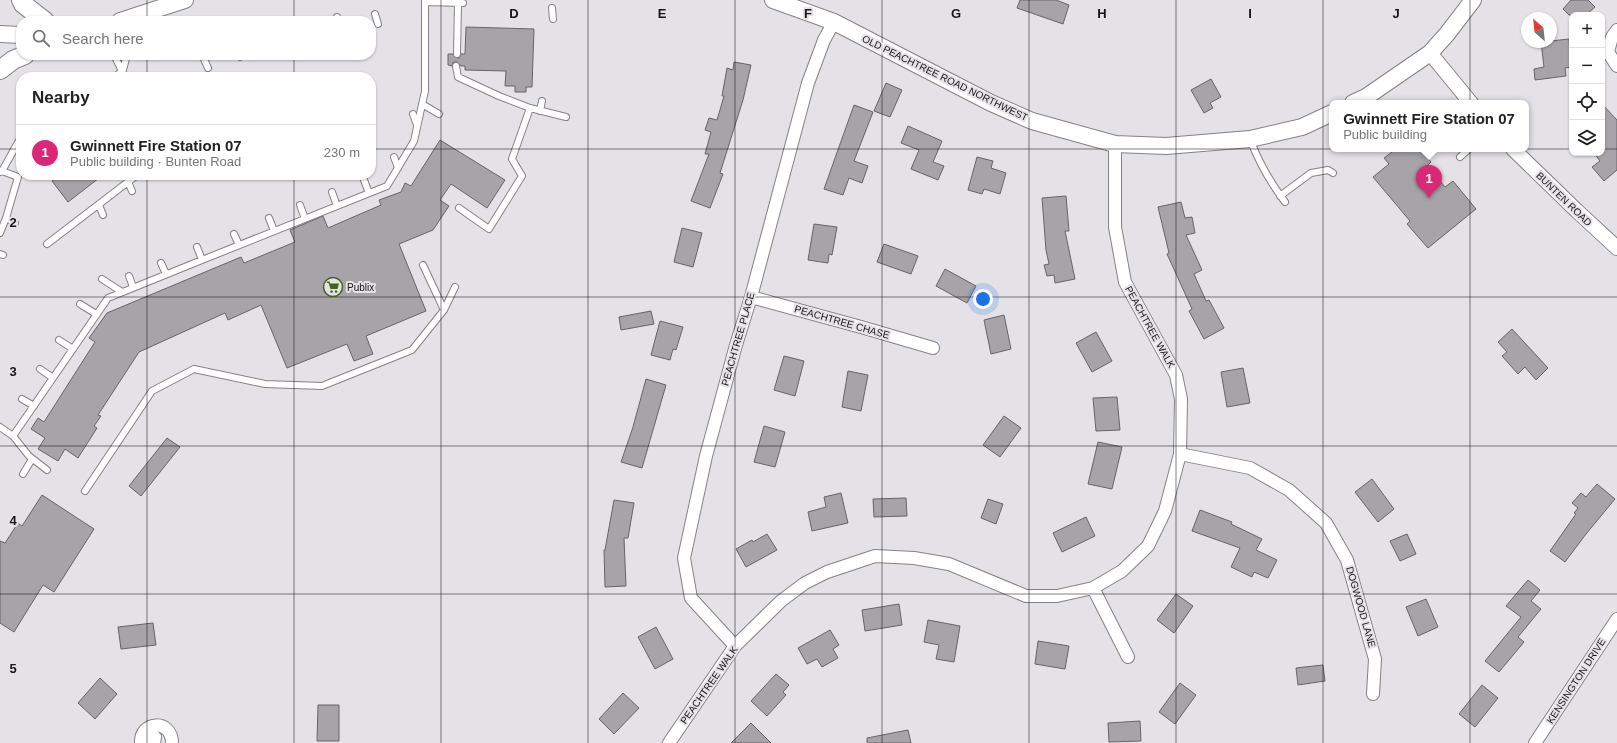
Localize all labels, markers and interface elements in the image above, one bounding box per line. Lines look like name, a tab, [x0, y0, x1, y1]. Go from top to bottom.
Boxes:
text: D	[509, 6, 519, 21]
text: E	[658, 6, 667, 21]
text: F	[804, 6, 812, 21]
text: G	[951, 6, 961, 21]
text: H	[1097, 6, 1107, 21]
text: I	[1248, 6, 1252, 21]
text: J	[1392, 6, 1400, 21]
north arrow	[1521, 12, 1557, 48]
map controls	[1569, 12, 1605, 156]
button: +	[1569, 12, 1605, 48]
search box	[16, 16, 376, 60]
icon: search	[30, 27, 52, 49]
text: Search here	[62, 30, 144, 47]
street label: OLD PEACHTREE ROAD NORTHWEST	[860, 33, 1030, 123]
button: −	[1569, 48, 1605, 84]
button: locate	[1569, 84, 1605, 120]
text: Nearby	[32, 88, 90, 107]
popup	[1329, 100, 1529, 152]
text: Gwinnett Fire Station 07	[1343, 110, 1515, 127]
button: layers	[1569, 120, 1605, 156]
text: Public building	[1343, 127, 1427, 142]
text: Gwinnett Fire Station 07	[70, 137, 242, 154]
text: 1	[41, 145, 49, 160]
text: 230 m	[324, 145, 360, 160]
text: Public building · Bunten Road	[70, 154, 241, 169]
pin: 1	[1416, 165, 1442, 198]
street label: BUNTEN ROAD	[1534, 170, 1594, 228]
text: 2	[9, 215, 17, 230]
supermarket icon: Publix	[322, 276, 344, 298]
place label: Publix	[347, 282, 374, 293]
street label: PEACHTREE WALK	[1123, 284, 1177, 370]
your location	[973, 289, 993, 309]
street label: PEACHTREE PLACE	[719, 291, 757, 387]
street label: PEACHTREE CHASE	[793, 303, 891, 341]
text: 3	[9, 364, 17, 379]
text: 4	[9, 513, 17, 528]
street label: DOGWOOD LANE	[1344, 565, 1378, 649]
street label: KENSINGTON DRIVE	[1544, 636, 1608, 726]
street label: PEACHTREE WALK	[678, 644, 740, 726]
text: 5	[9, 661, 17, 676]

